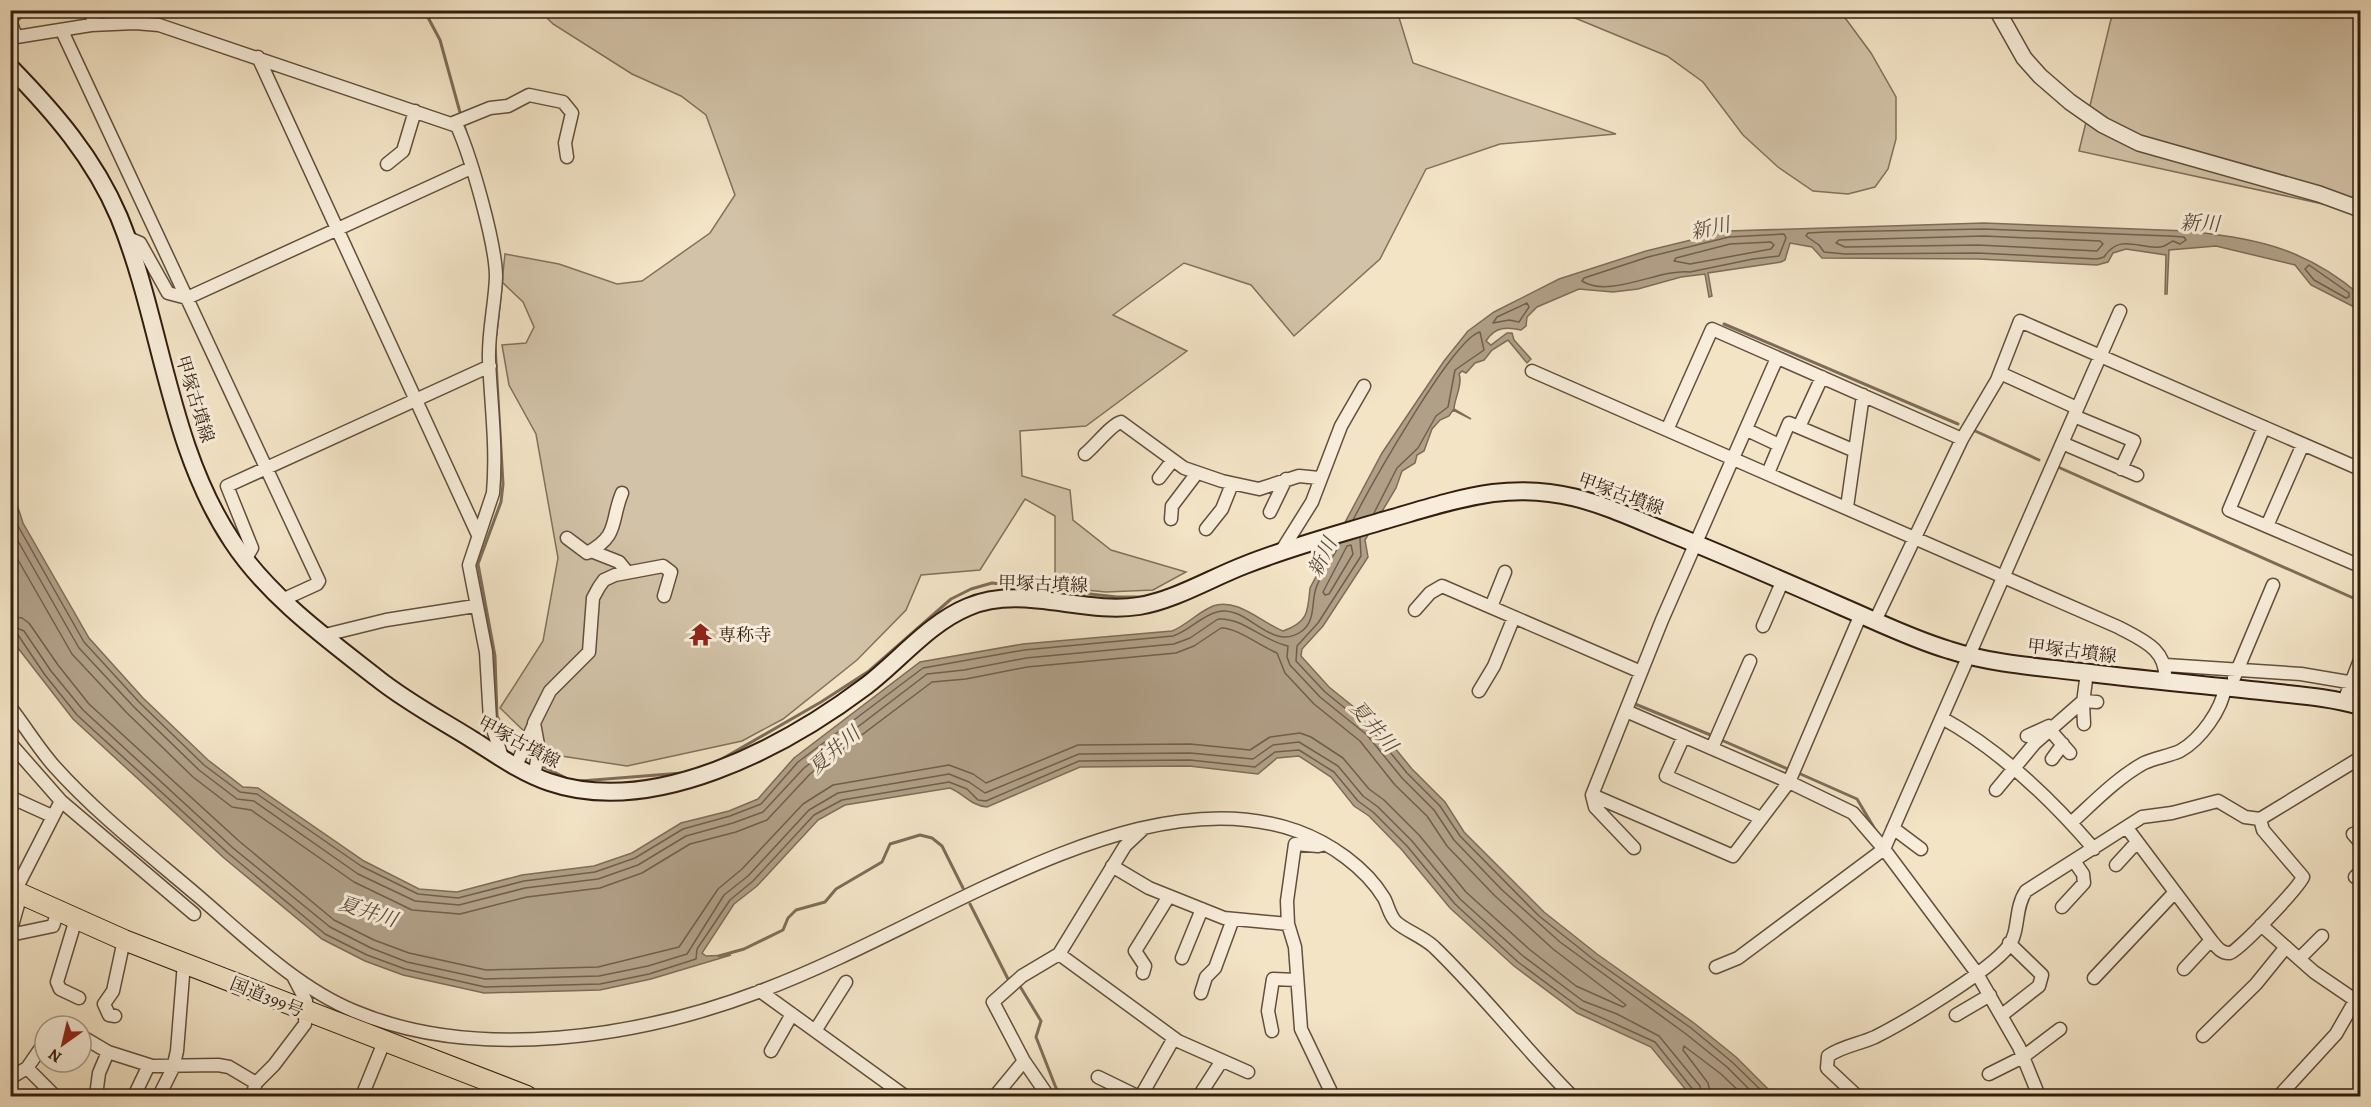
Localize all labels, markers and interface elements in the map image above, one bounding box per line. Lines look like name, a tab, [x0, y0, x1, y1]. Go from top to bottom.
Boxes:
water label: 新川	[2180, 209, 2222, 238]
water label: 新川	[1688, 211, 1734, 246]
street label: 甲塚古墳線	[170, 352, 220, 446]
street label: 甲塚古墳線	[1575, 467, 1667, 521]
water label: 新川	[1302, 532, 1344, 581]
street label: 甲塚古墳線	[998, 570, 1088, 598]
temple icon: 専称寺	[687, 622, 713, 648]
place label: 専称寺	[718, 623, 772, 647]
street label: 甲塚古墳線	[2026, 634, 2118, 668]
water label: 夏井川	[1344, 695, 1405, 759]
street label: 甲塚古墳線	[474, 710, 564, 774]
water label: 夏井川	[803, 719, 867, 780]
water label: 夏井川	[335, 889, 402, 934]
street label: 国道399号	[226, 971, 308, 1023]
north arrow	[33, 1014, 93, 1074]
text: N	[44, 1043, 66, 1068]

